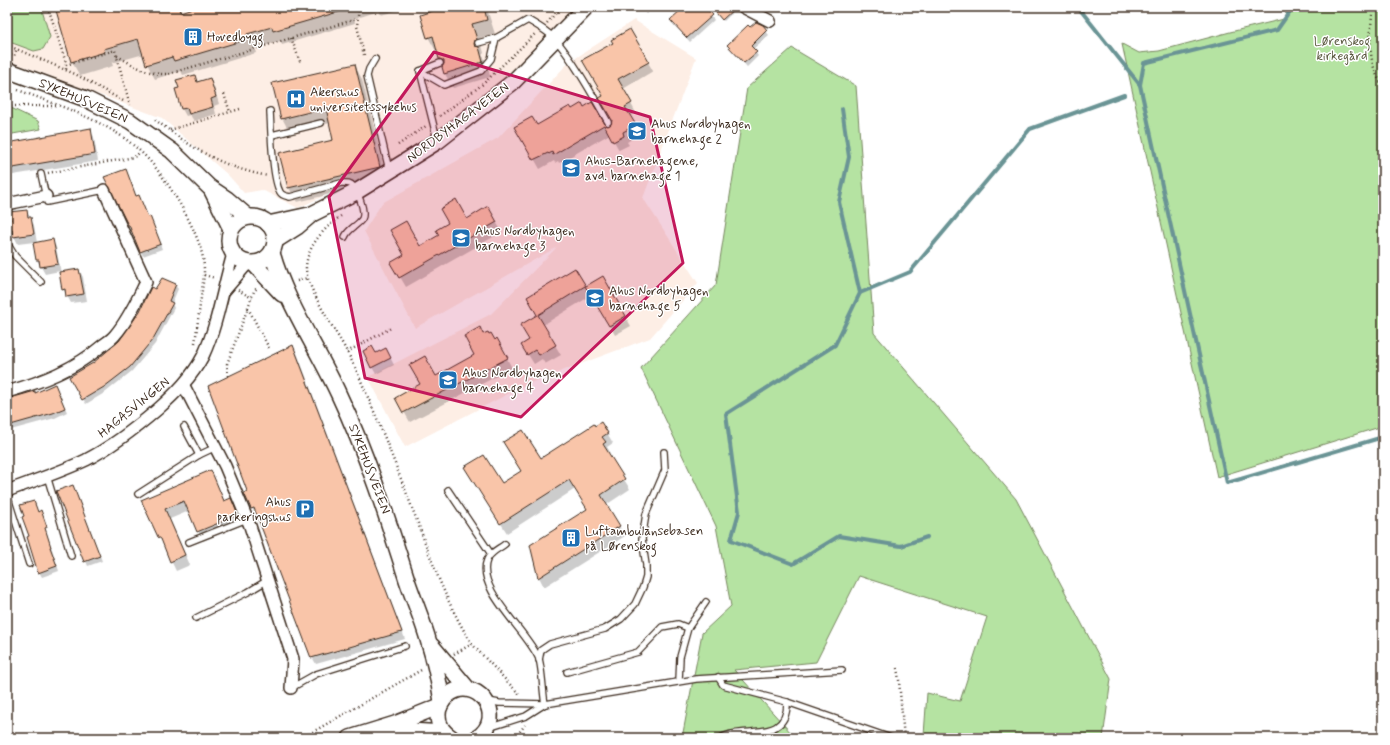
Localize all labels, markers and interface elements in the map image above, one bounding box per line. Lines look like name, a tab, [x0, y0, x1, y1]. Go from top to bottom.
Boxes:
building icon: Hovedbygg	[182, 26, 204, 48]
place label: Hovedbygg	[207, 29, 263, 48]
park label: Lørenskog kirkegård	[1314, 33, 1370, 65]
street label: SYKEHUSVEIEN	[36, 75, 130, 127]
street label: NORDBYHAGAVEIEN	[403, 79, 513, 167]
place label: Akershus universitetssykehus	[310, 84, 417, 116]
hospital icon: Akershus universitetssykehus	[285, 88, 307, 110]
place label: Ahus Nordbyhagen barnehage 2	[651, 116, 751, 150]
school or university icon: Ahus Nordbyhagen barnehage 2	[626, 120, 648, 142]
place label: Ahus-Barnehagene, avd. barnehage 1	[585, 153, 698, 187]
school or university icon: Ahus-Barnehagene, avd. barnehage 1	[560, 157, 582, 179]
place label: Ahus Nordbyhagen barnehage 3	[475, 223, 575, 257]
school or university icon: Ahus Nordbyhagen barnehage 3	[450, 227, 472, 249]
place label: Ahus Nordbyhagen barnehage 5	[609, 283, 709, 317]
school or university icon: Ahus Nordbyhagen barnehage 5	[584, 287, 606, 309]
place label: Ahus Nordbyhagen barnehage 4	[462, 365, 562, 399]
school or university icon: Ahus Nordbyhagen barnehage 4	[437, 369, 459, 391]
street label: HAGASVINGEN	[95, 374, 173, 442]
street label: SYKEHUSVEIEN	[344, 422, 394, 516]
place label: Ahus parkeringshus	[217, 494, 291, 527]
parking icon: Ahus parkeringshus	[294, 498, 316, 520]
place label: Luftambulansebasen på Lørenskog	[585, 523, 703, 557]
building icon: Luftambulansebasen på Lørenskog	[560, 527, 582, 549]

